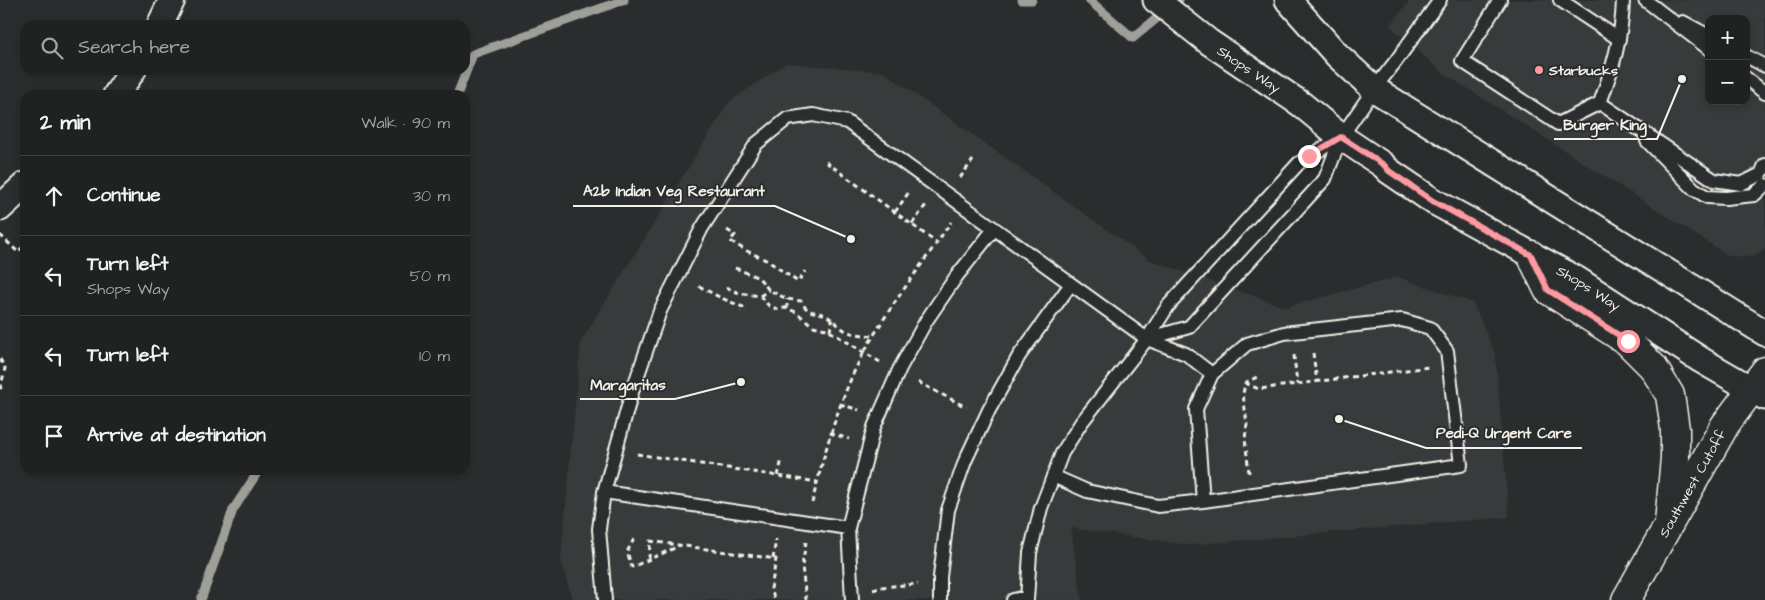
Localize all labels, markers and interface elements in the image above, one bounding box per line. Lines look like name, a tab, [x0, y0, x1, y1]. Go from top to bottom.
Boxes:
map controls	[1705, 15, 1750, 105]
button: +	[1705, 15, 1750, 60]
search box	[20, 20, 470, 75]
icon: search	[38, 34, 66, 62]
text: Search here	[78, 34, 190, 61]
street label: Shops Way	[1213, 41, 1284, 99]
button: −	[1705, 60, 1750, 105]
place label: Starbucks	[1548, 61, 1618, 81]
marker: Starbucks	[1533, 64, 1545, 76]
text: 2 min	[40, 108, 90, 137]
callout: Burger King	[1554, 109, 1657, 139]
text: Walk · 90 m	[361, 112, 450, 134]
text: Burger King	[1563, 115, 1647, 138]
route end	[1298, 145, 1321, 168]
callout: A2b Indian Veg Restaurant	[573, 176, 775, 206]
text: A2b Indian Veg Restaurant	[583, 181, 766, 204]
icon: ahead	[40, 182, 68, 210]
text: Continue	[87, 182, 161, 209]
text: 30 m	[413, 185, 450, 207]
text: Turn left	[87, 251, 168, 278]
street label: Shops Way	[1553, 261, 1624, 316]
icon: left	[40, 262, 68, 290]
text: 50 m	[410, 265, 450, 287]
text: Shops Way	[87, 278, 170, 300]
route start	[1617, 330, 1640, 353]
icon: left	[40, 342, 68, 370]
text: Turn left	[87, 342, 168, 369]
text: 10 m	[419, 345, 450, 367]
callout: Margaritas	[580, 369, 675, 399]
text: Margaritas	[590, 375, 666, 398]
callout: Pedi-Q Urgent Care	[1426, 418, 1582, 448]
icon: arrive	[40, 422, 68, 450]
text: Arrive at destination	[87, 422, 266, 449]
text: Pedi-Q Urgent Care	[1436, 423, 1572, 446]
street label: Southwest Cutoff	[1654, 426, 1732, 541]

